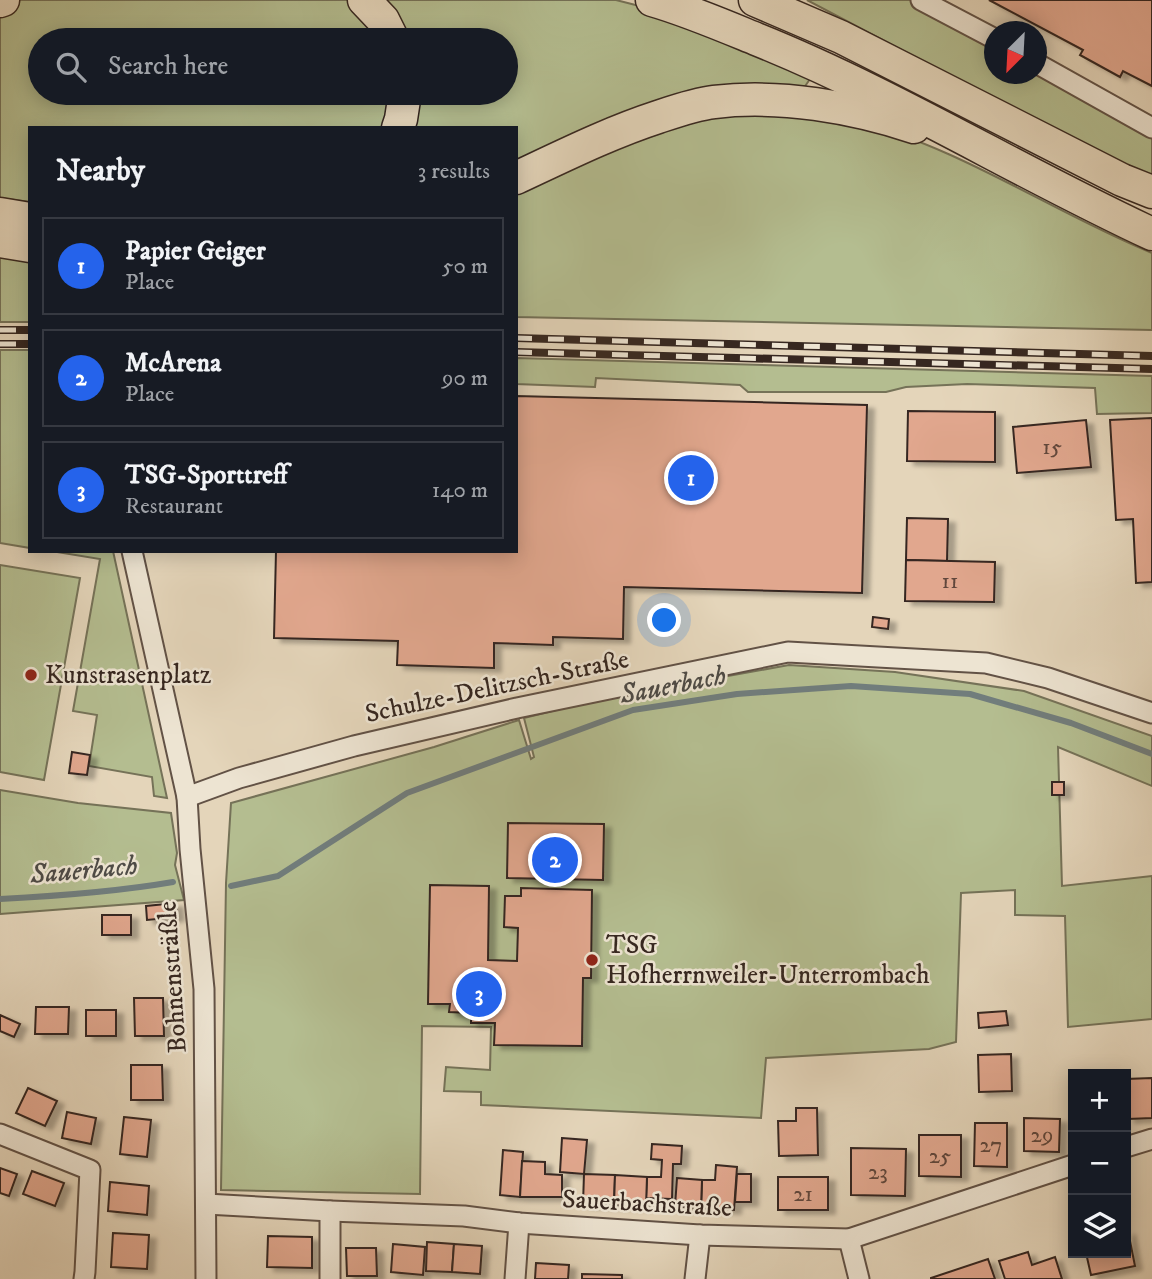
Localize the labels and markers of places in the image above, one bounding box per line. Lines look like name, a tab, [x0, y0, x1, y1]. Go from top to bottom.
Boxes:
pin: 1	[668, 452, 714, 504]
place label: Kunstrasenplatz	[45, 659, 211, 692]
marker: Kunstrasenplatz	[23, 667, 39, 683]
pin: 2	[532, 834, 578, 886]
place label: TSG Hofherrnweiler-Unterrombach	[606, 929, 930, 992]
marker: TSG Hofherrnweiler-Unterrombach	[584, 952, 600, 968]
pin: 3	[456, 968, 502, 1020]

